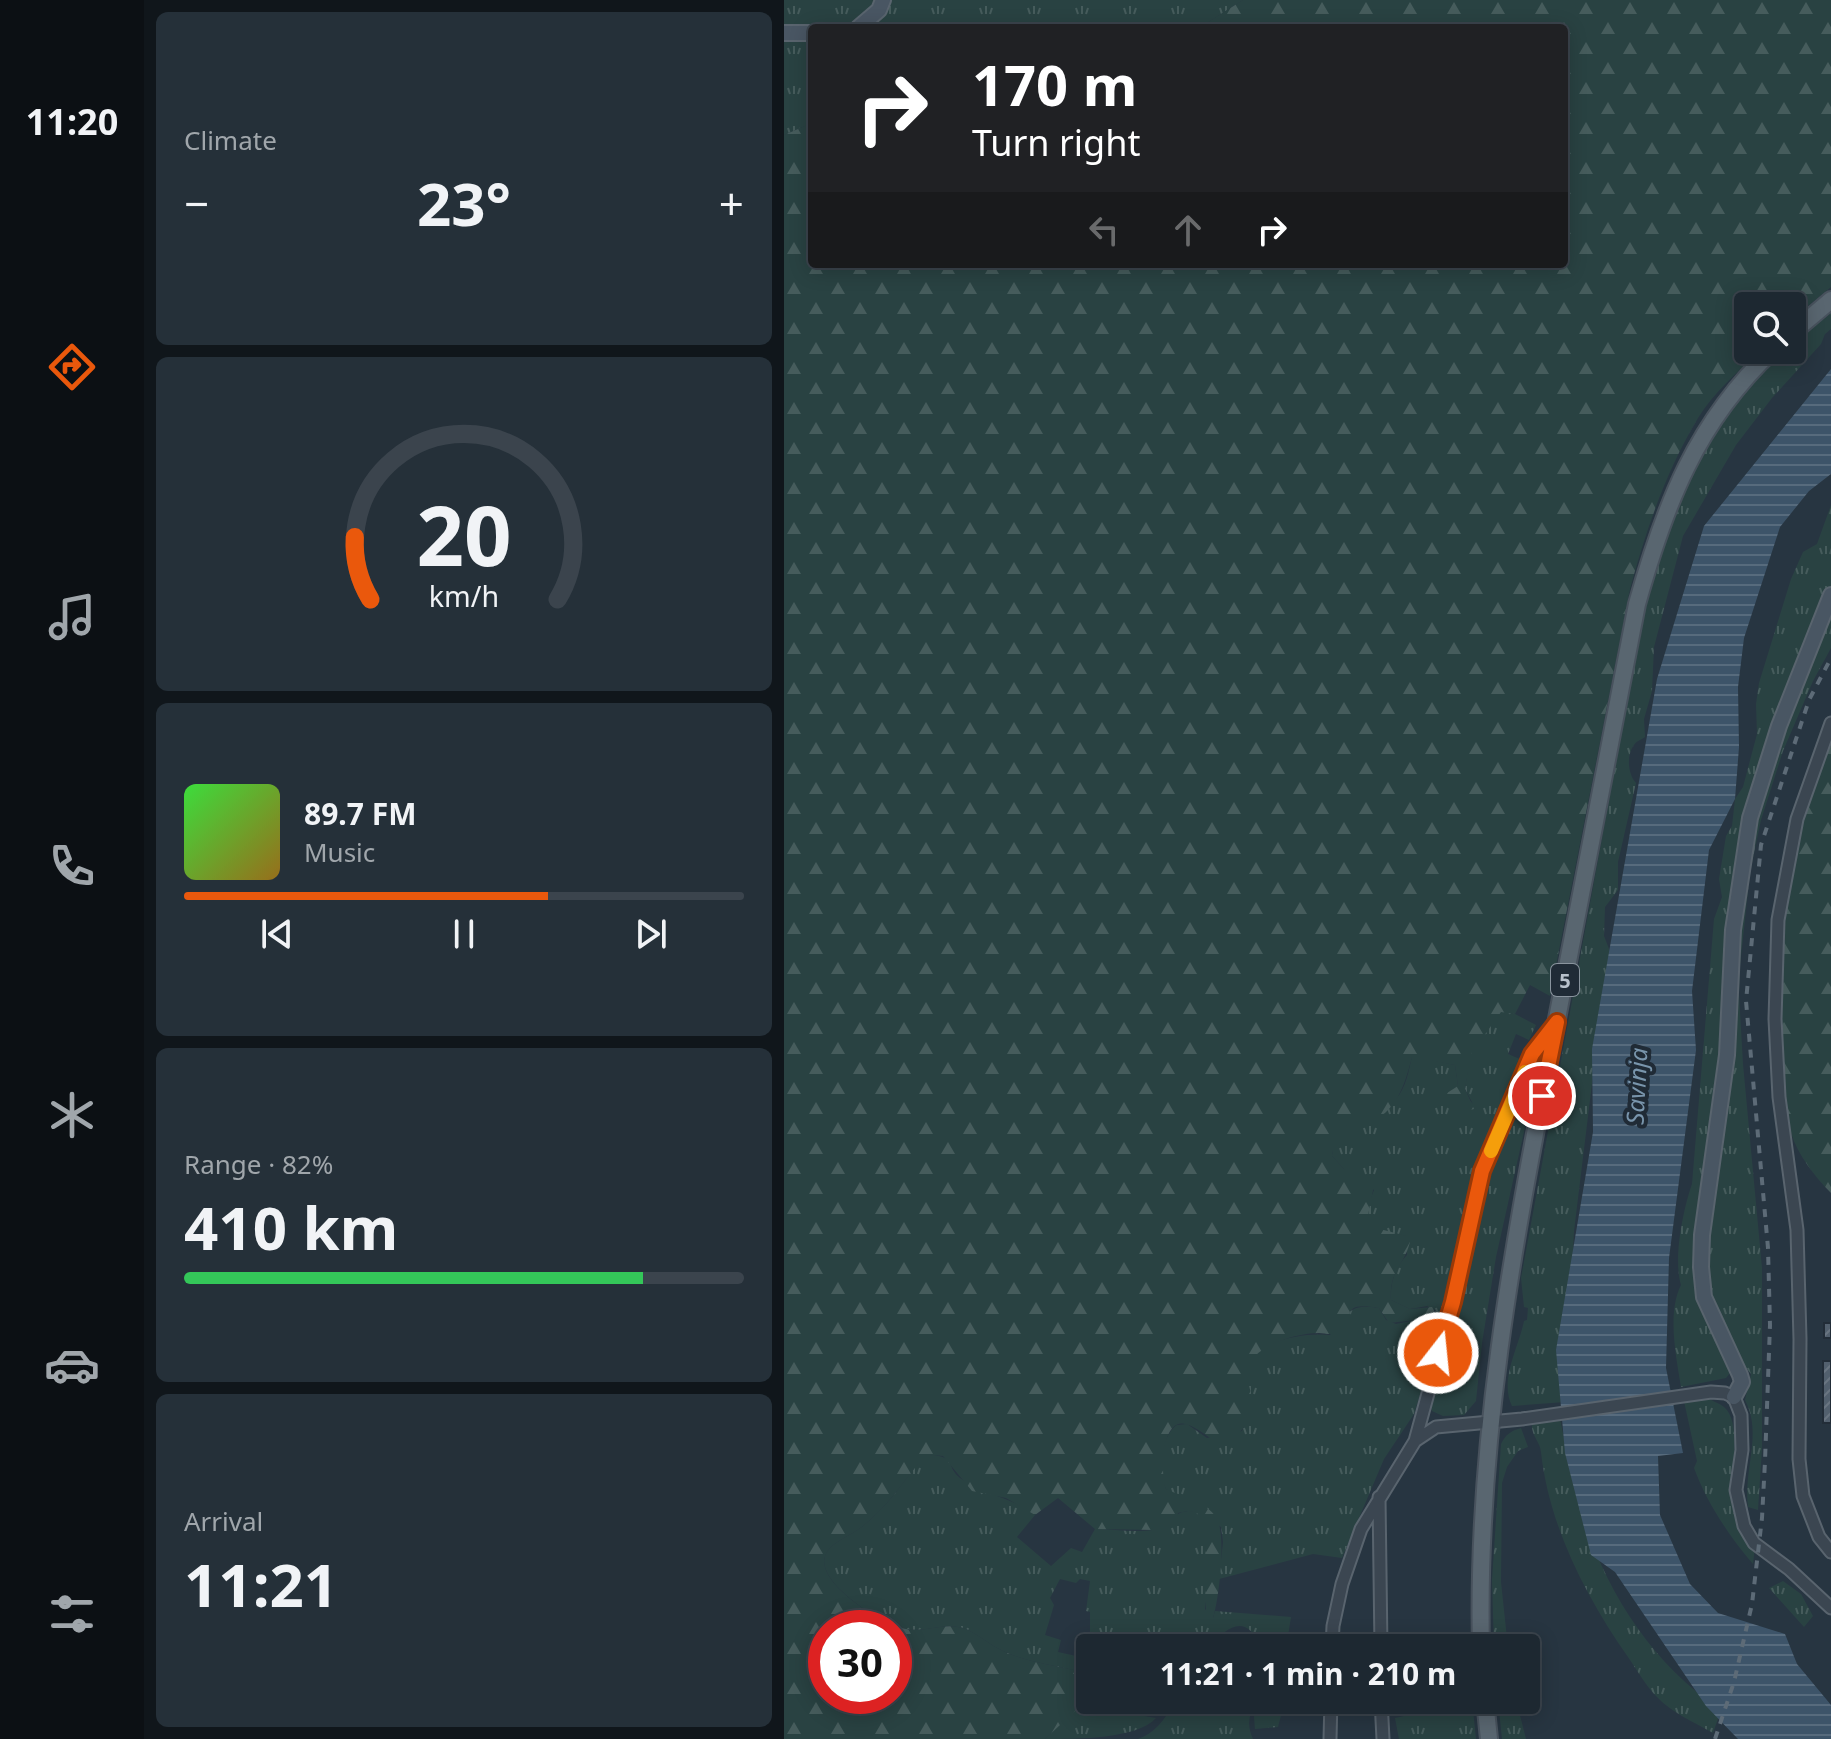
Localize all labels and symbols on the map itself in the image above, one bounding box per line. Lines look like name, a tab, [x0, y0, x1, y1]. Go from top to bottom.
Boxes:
road number: 5	[1551, 964, 1579, 996]
water label: Savinja	[1618, 1046, 1655, 1125]
pin	[1508, 1062, 1576, 1130]
position arrow	[1396, 1311, 1480, 1395]
speed limit sign: 30	[808, 1610, 912, 1714]

